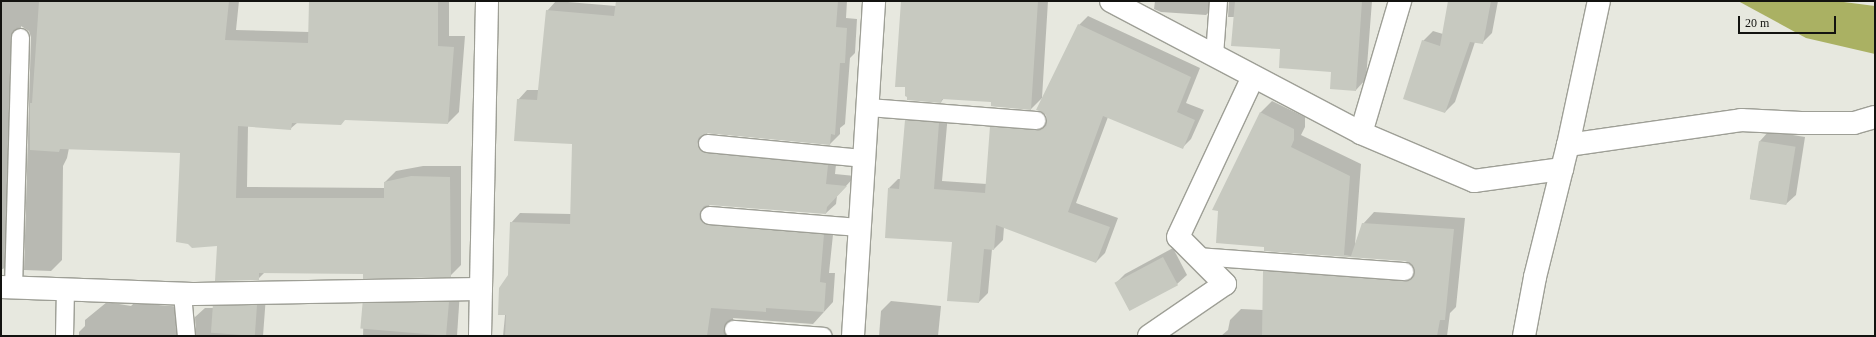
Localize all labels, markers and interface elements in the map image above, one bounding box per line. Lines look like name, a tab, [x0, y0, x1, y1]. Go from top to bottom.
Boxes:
scale bar	[1740, 8, 1838, 34]
text: 20 m	[1745, 16, 1769, 30]

